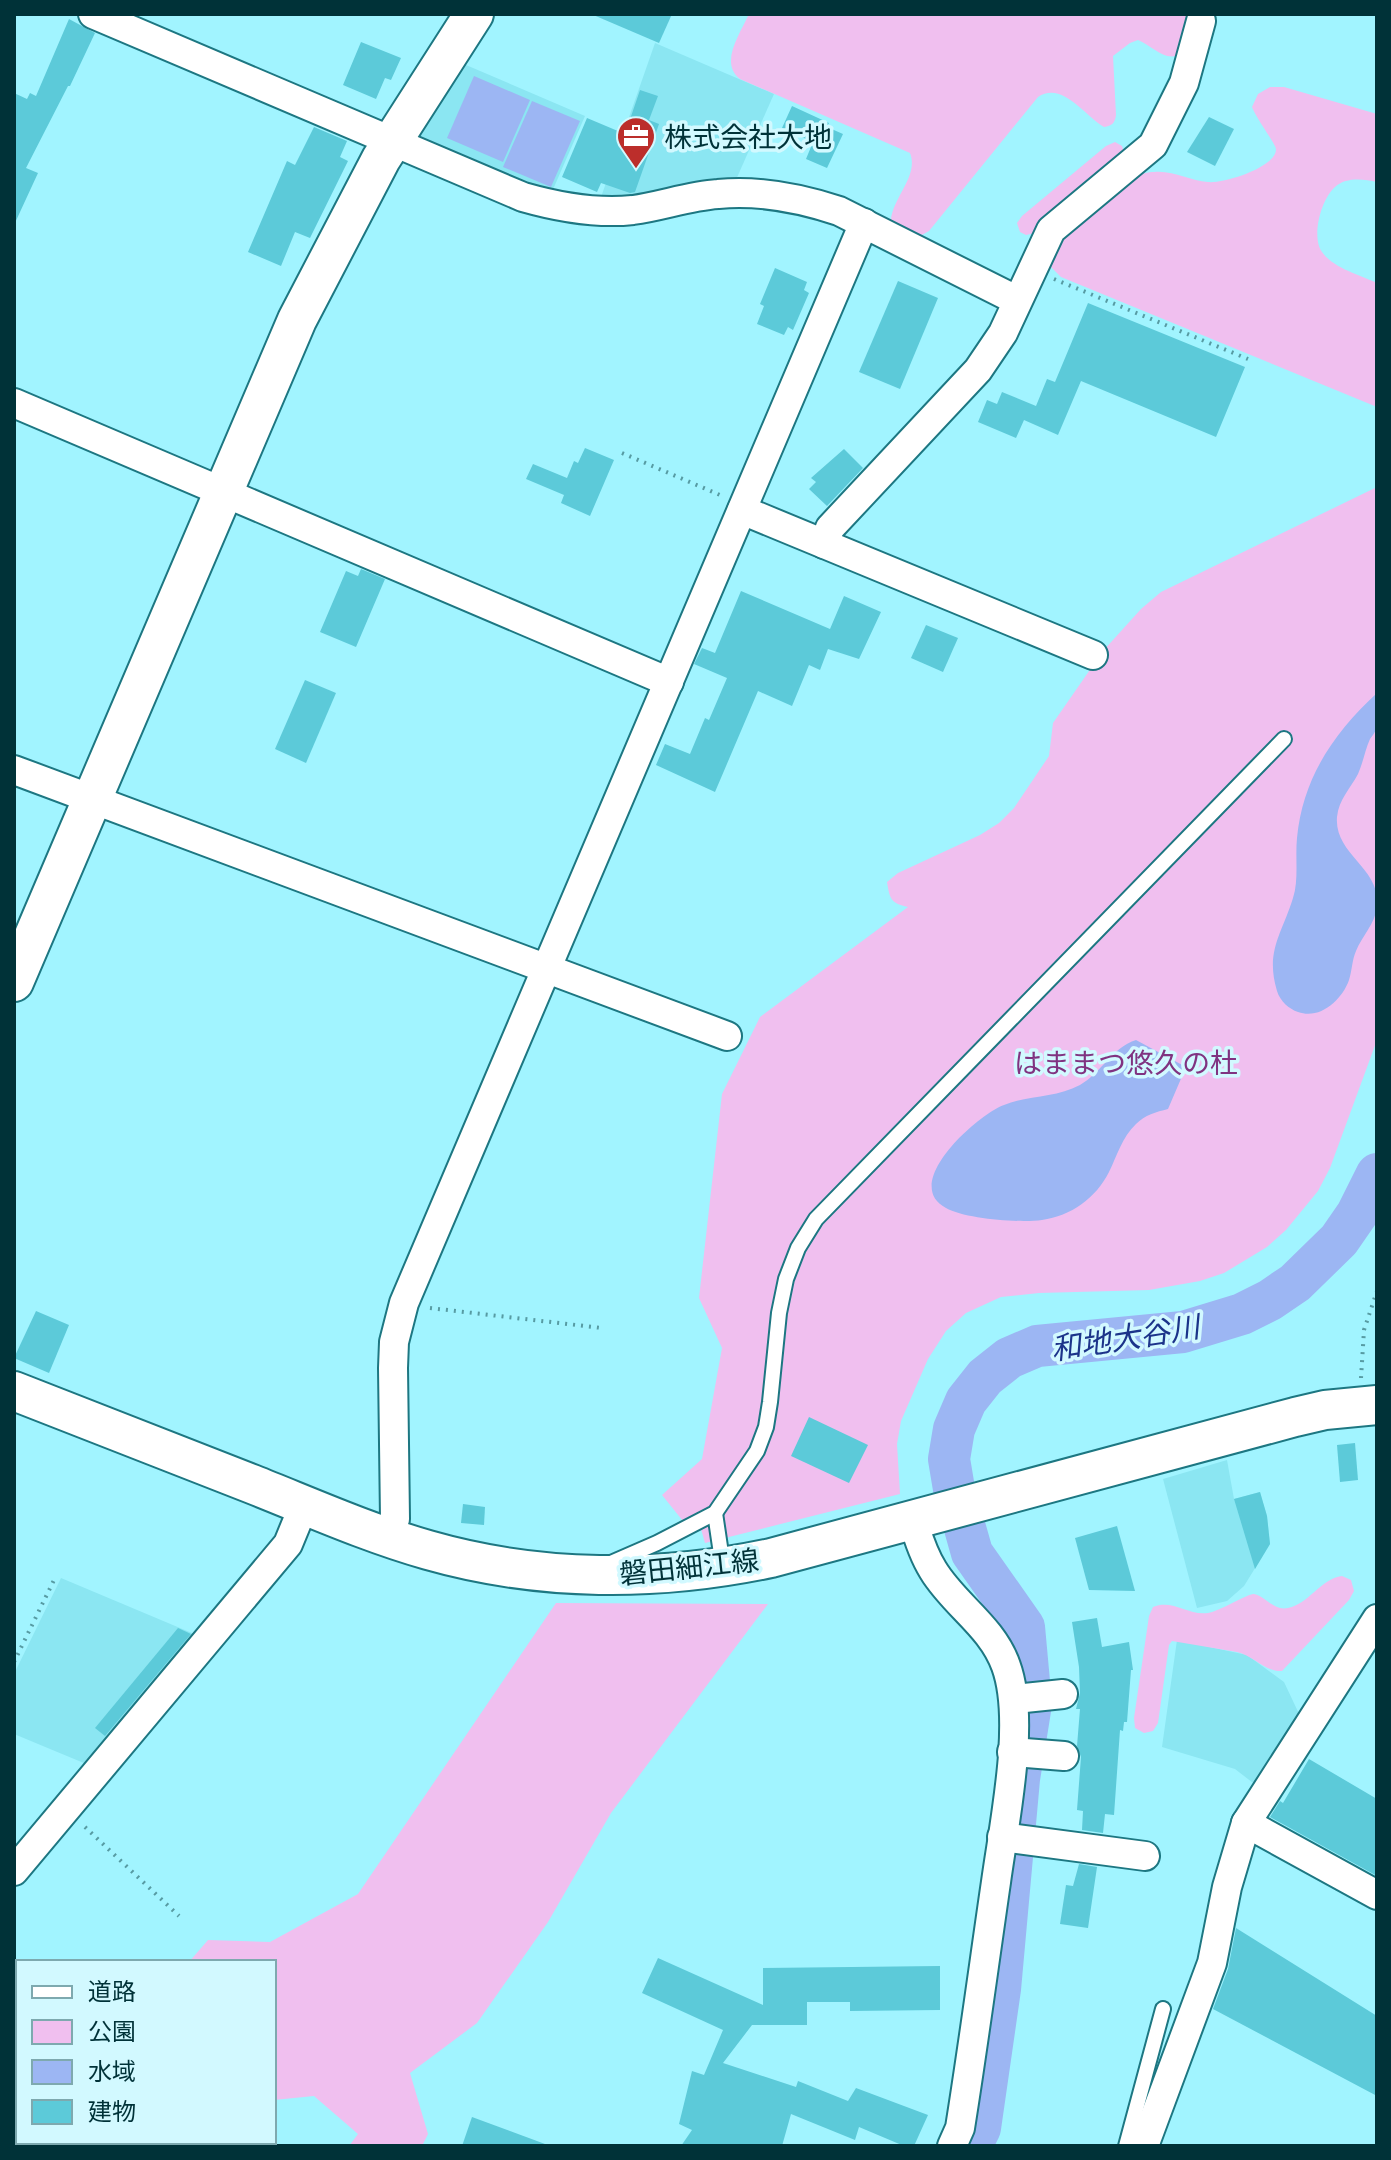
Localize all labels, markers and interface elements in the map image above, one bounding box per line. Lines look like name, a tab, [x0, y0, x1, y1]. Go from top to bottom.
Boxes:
office icon: 株式会社大地	[615, 115, 657, 170]
place label: 株式会社大地	[664, 117, 832, 155]
park label: はままつ悠久の杜	[1014, 1043, 1238, 1081]
water label: 和地大谷川	[1048, 1305, 1205, 1369]
street label: 磐田細江線	[617, 1540, 761, 1592]
legend	[16, 1960, 276, 2144]
text: 道路	[88, 1974, 136, 2007]
text: 公園	[88, 2014, 136, 2047]
text: 水域	[88, 2054, 136, 2087]
text: 建物	[88, 2094, 136, 2127]

